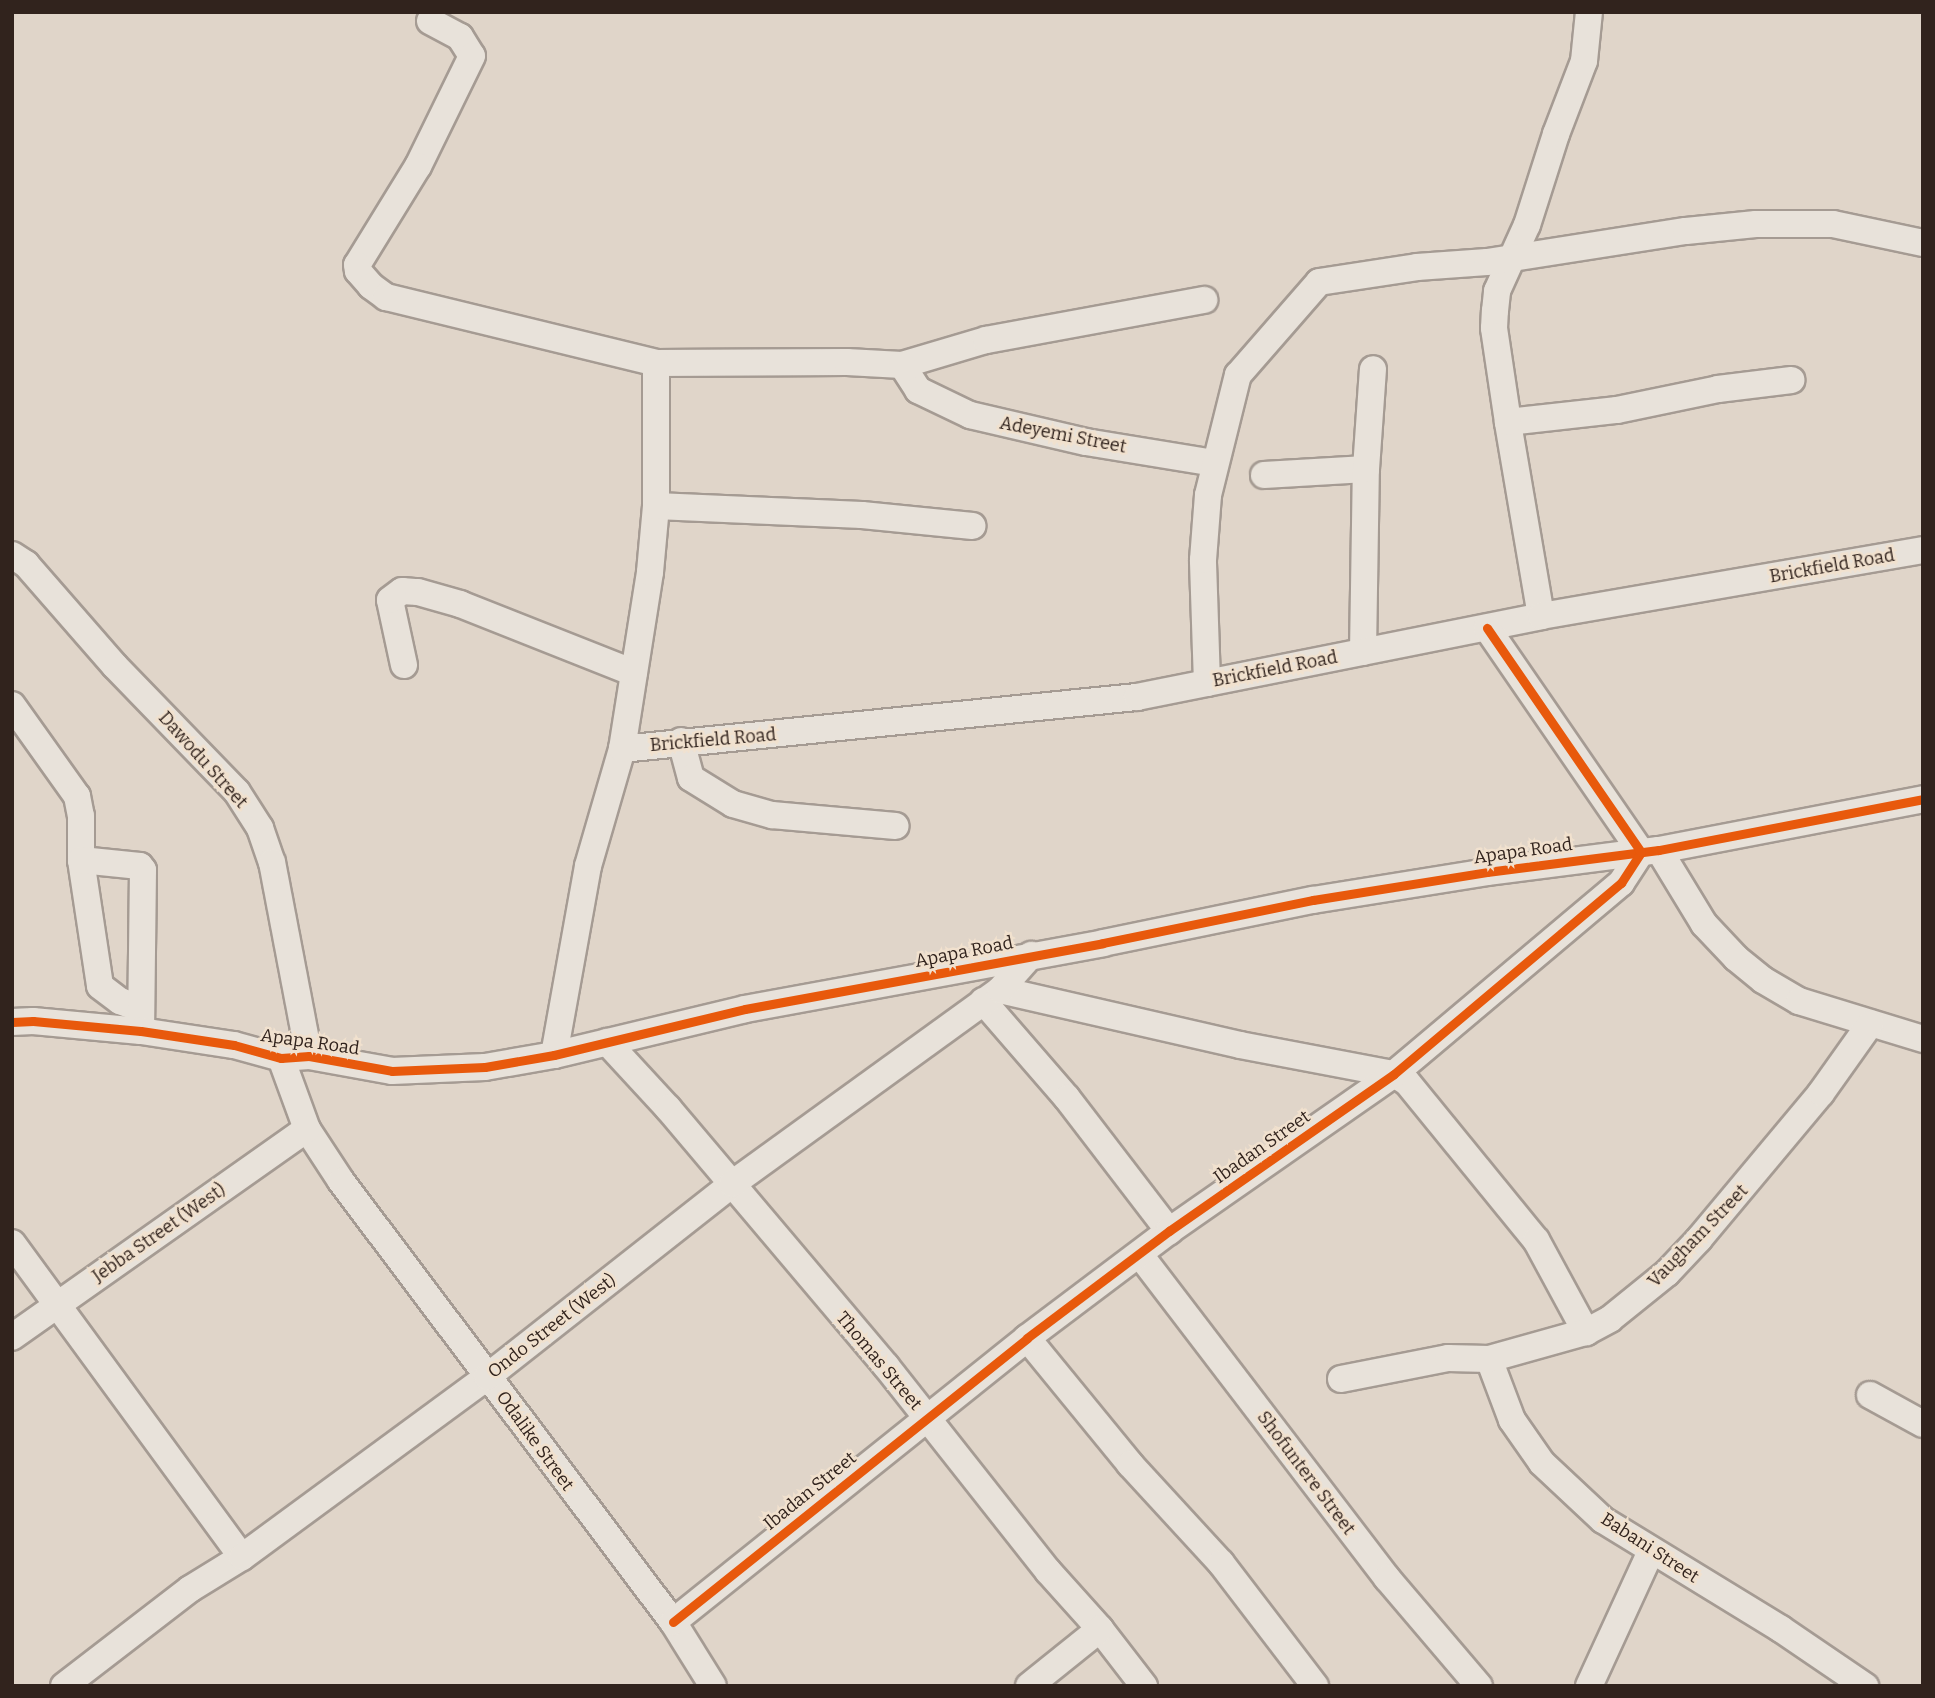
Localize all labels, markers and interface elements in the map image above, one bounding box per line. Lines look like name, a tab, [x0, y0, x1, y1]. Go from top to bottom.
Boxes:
street label: Adeyemi Street	[998, 412, 1128, 458]
street label: Brickfield Road	[1768, 544, 1896, 588]
street label: Brickfield Road	[1211, 646, 1339, 692]
street label: Dawodu Street	[154, 707, 252, 813]
street label: Brickfield Road	[649, 724, 777, 756]
street label: Apapa Road	[1472, 833, 1574, 869]
street label: Apapa Road	[913, 932, 1015, 972]
street label: Apapa Road	[259, 1024, 361, 1060]
street label: Ibadan Street	[1210, 1106, 1314, 1188]
street label: Jebba Street (West)	[88, 1179, 230, 1287]
street label: Vaugham Street	[1644, 1180, 1752, 1292]
street label: Ondo Street (West)	[484, 1269, 620, 1383]
street label: Thomas Street	[832, 1307, 926, 1415]
street label: Odalike Street	[492, 1387, 578, 1495]
street label: Shofuntere Street	[1252, 1407, 1360, 1539]
street label: Ibadan Street	[759, 1447, 861, 1535]
street label: Babani Street	[1597, 1508, 1703, 1588]

